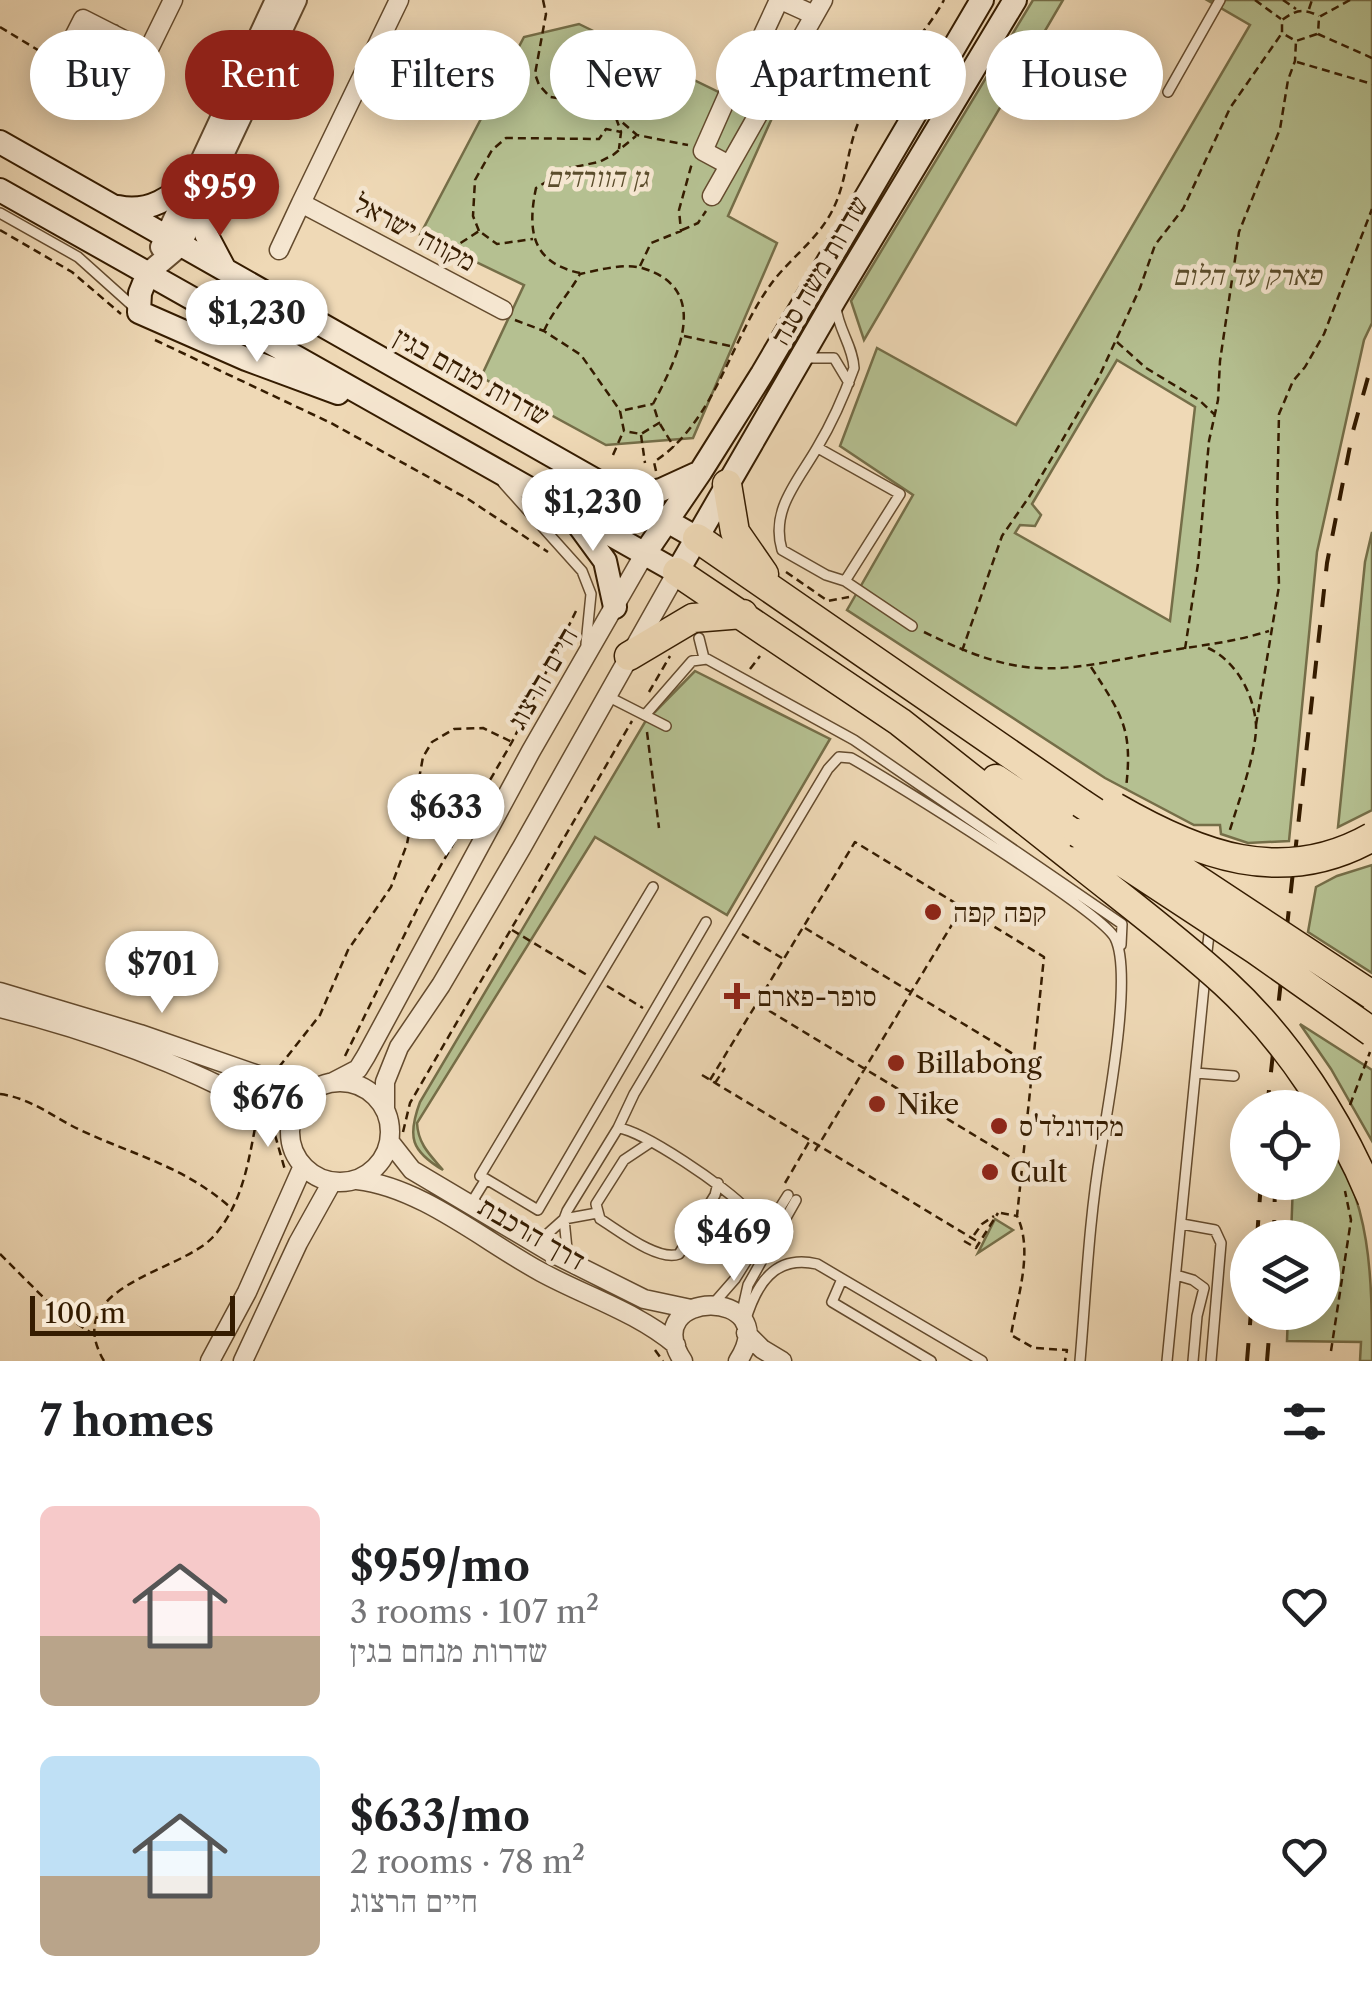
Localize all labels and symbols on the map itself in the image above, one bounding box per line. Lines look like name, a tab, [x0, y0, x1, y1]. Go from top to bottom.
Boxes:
pin: $959	[161, 154, 279, 239]
park label: גן הוורדים	[546, 160, 650, 194]
street label: מקווה ישראל	[348, 186, 482, 278]
street label: שדרות משה סנה	[763, 189, 875, 351]
park label: פארק עד הלום	[1173, 258, 1323, 292]
pin: $1,230	[176, 280, 338, 365]
street label: שדרות מנחם בגין	[388, 319, 556, 433]
pin: $1,230	[512, 469, 674, 554]
street label: חיים הרצוג	[499, 621, 585, 735]
pin: $633	[387, 774, 505, 859]
place label: קפה קפה	[953, 895, 1046, 929]
marker: קפה קפה	[922, 901, 944, 923]
pin: $701	[103, 931, 221, 1016]
place label: סופר-פארם	[757, 979, 877, 1013]
marker: סופר-פארם	[726, 985, 748, 1007]
place label: Billabong	[916, 1046, 1042, 1080]
marker: Billabong	[885, 1052, 907, 1074]
pin: $676	[209, 1065, 327, 1150]
place label: Nike	[897, 1087, 959, 1121]
marker: Nike	[866, 1093, 888, 1115]
place label: מקדונלד'ס	[1019, 1109, 1124, 1143]
marker: מקדונלד'ס	[988, 1115, 1010, 1137]
place label: Cult	[1010, 1155, 1067, 1189]
marker: Cult	[979, 1161, 1001, 1183]
street label: דרך הרכבת	[473, 1189, 591, 1277]
pin: $469	[675, 1199, 793, 1284]
scale bar	[30, 1291, 235, 1336]

